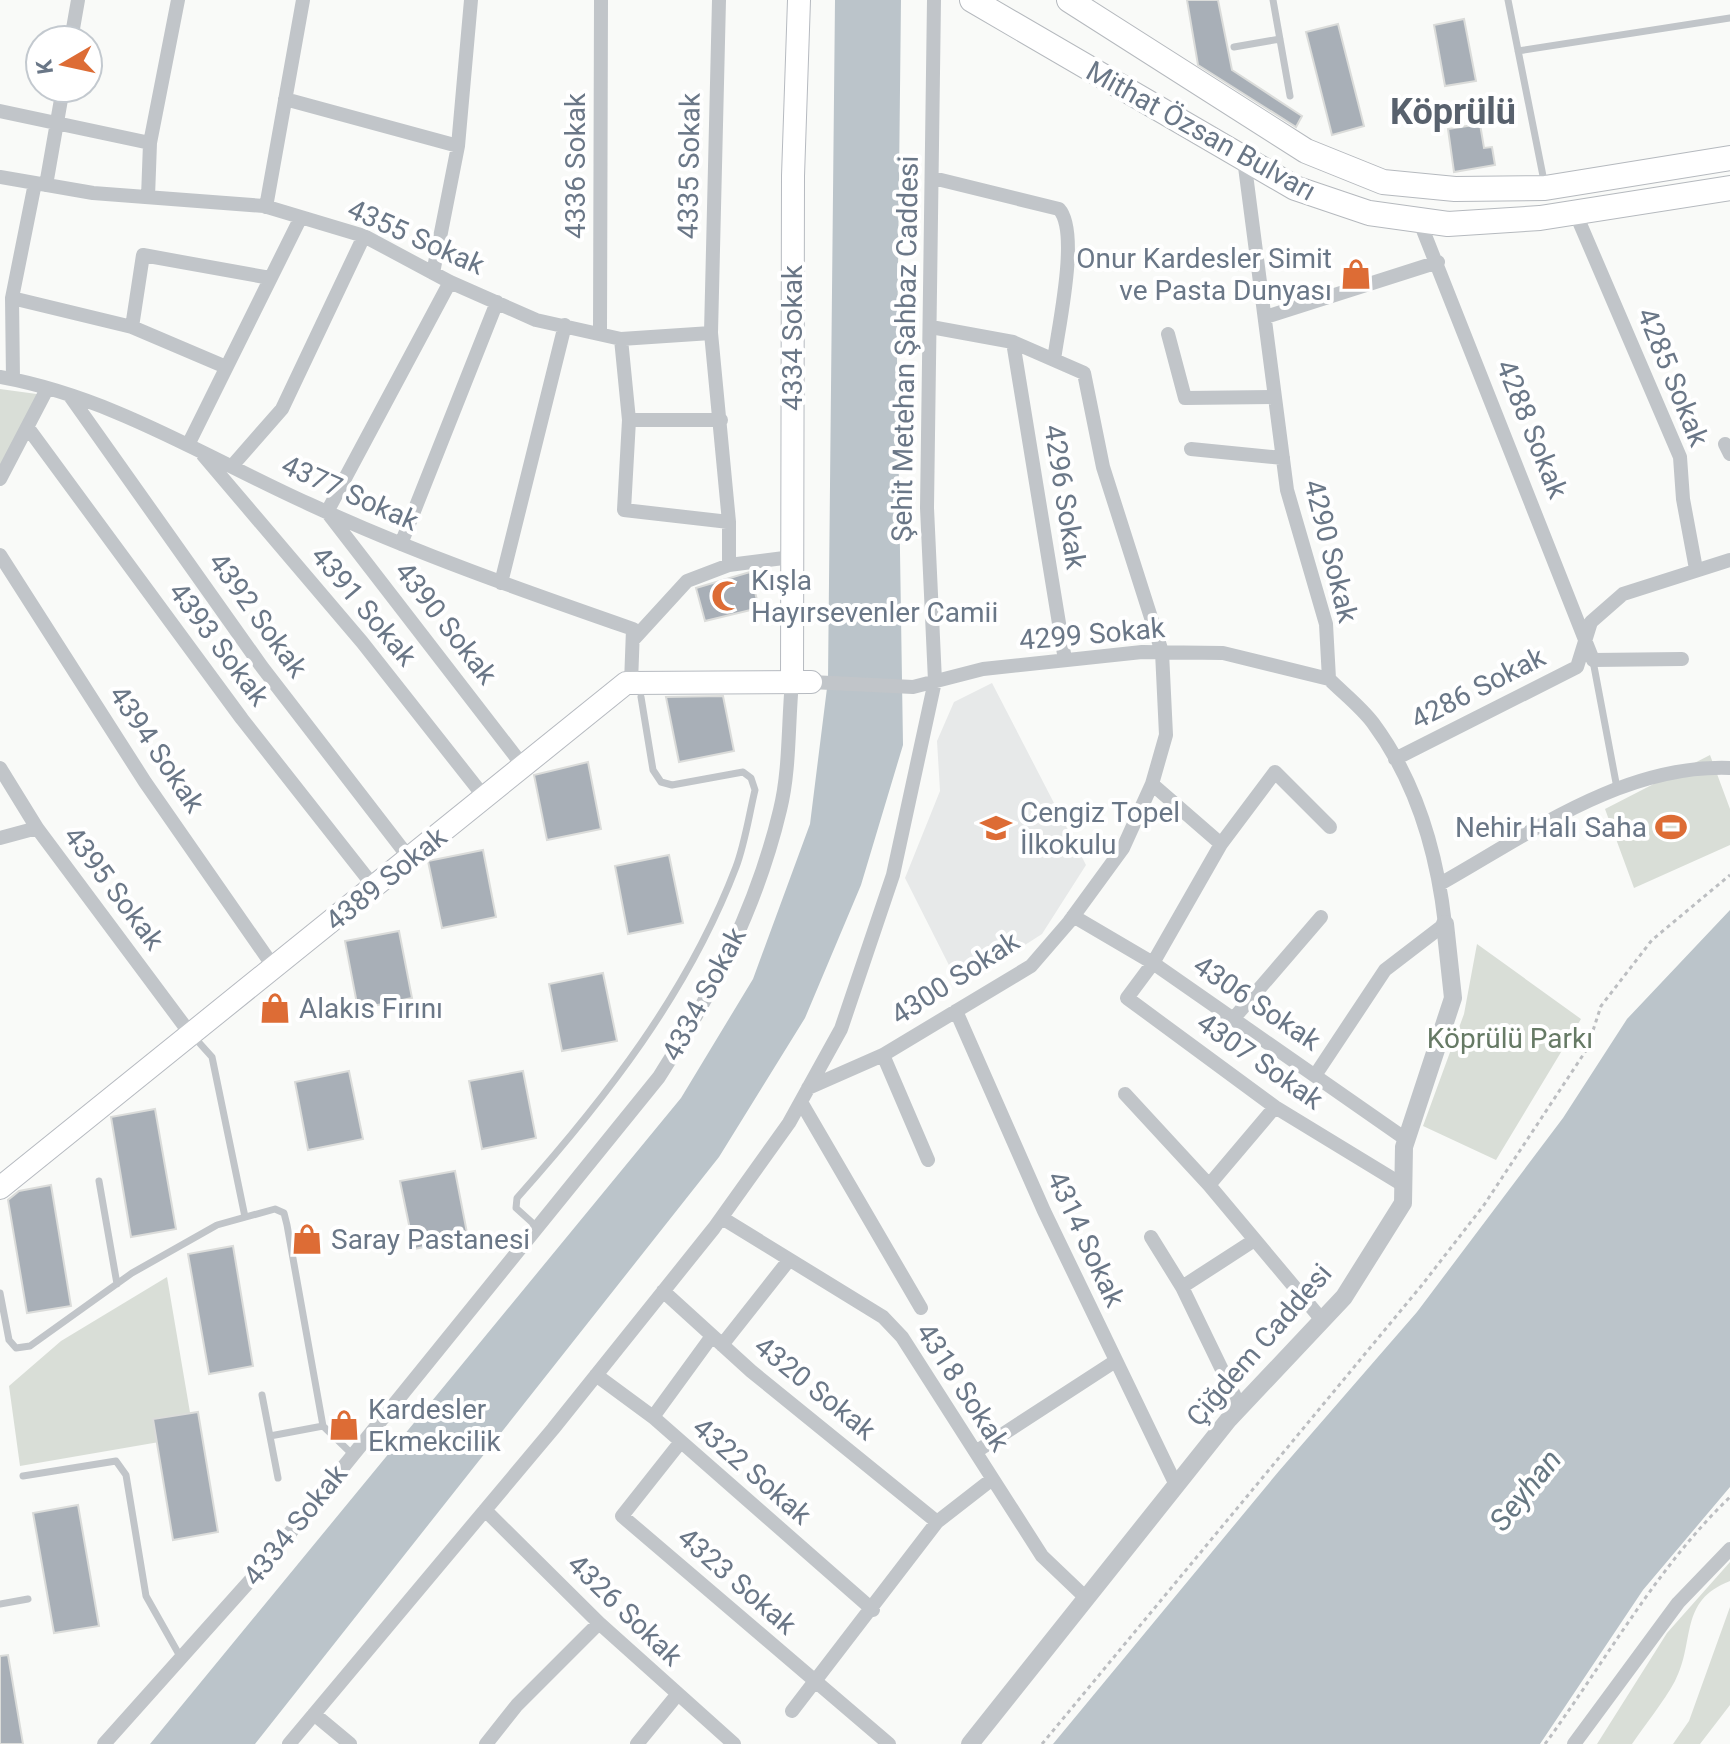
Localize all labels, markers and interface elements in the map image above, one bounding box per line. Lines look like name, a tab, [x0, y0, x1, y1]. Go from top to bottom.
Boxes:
north arrow	[24, 24, 104, 104]
street label: Mithat Özsan Bulvarı	[1081, 54, 1321, 208]
text: K	[31, 57, 58, 76]
district label: Köprülü	[1390, 91, 1516, 133]
street label: 4336 Sokak	[559, 92, 592, 239]
street label: 4335 Sokak	[671, 92, 707, 239]
street label: Şehit Metehan Şahbaz Caddesi	[885, 156, 925, 542]
street label: 4355 Sokak	[343, 192, 490, 282]
place label: Onur Kardesler Simit ve Pasta Dunyası	[1076, 242, 1332, 307]
shop icon: Onur Kardesler Simit ve Pasta Dunyası	[1339, 257, 1373, 291]
street label: 4334 Sokak	[776, 264, 809, 411]
street label: 4285 Sokak	[1630, 303, 1716, 452]
street label: 4288 Sokak	[1489, 355, 1575, 504]
street label: 4296 Sokak	[1037, 422, 1093, 573]
street label: 4377 Sokak	[277, 448, 424, 538]
street label: 4290 Sokak	[1297, 476, 1365, 627]
street label: 4391 Sokak	[304, 539, 424, 673]
street label: 4392 Sokak	[202, 546, 315, 684]
street label: 4390 Sokak	[388, 555, 504, 691]
place label: Kışla Hayırsevenler Camii	[751, 564, 998, 629]
street label: 4393 Sokak	[162, 576, 277, 713]
mosque icon: Kışla Hayırsevenler Camii	[710, 579, 744, 613]
street label: 4299 Sokak	[1018, 611, 1167, 657]
street label: 4286 Sokak	[1405, 640, 1551, 736]
street label: 4394 Sokak	[102, 679, 212, 819]
place label: Cengiz Topel İlkokulu	[1020, 796, 1180, 861]
sports icon: Nehir Halı Saha	[1654, 810, 1688, 844]
school or university icon: Cengiz Topel İlkokulu	[979, 811, 1013, 845]
place label: Nehir Halı Saha	[1455, 811, 1647, 844]
street label: 4395 Sokak	[57, 820, 172, 957]
street label: 4389 Sokak	[319, 820, 454, 938]
street label: 4334 Sokak	[655, 921, 753, 1066]
street label: 4300 Sokak	[885, 924, 1026, 1032]
street label: 4306 Sokak	[1187, 948, 1327, 1058]
shop icon: Alakıs Fırını	[258, 991, 292, 1025]
place label: Alakıs Fırını	[299, 992, 443, 1025]
street label: 4307 Sokak	[1191, 1006, 1330, 1117]
park label: Köprülü Parkı	[1427, 1022, 1593, 1055]
street label: 4314 Sokak	[1040, 1166, 1132, 1313]
shop icon: Saray Pastanesi	[290, 1222, 324, 1256]
place label: Saray Pastanesi	[331, 1223, 530, 1256]
street label: Çiğdem Caddesi	[1180, 1257, 1338, 1433]
street label: 4318 Sokak	[909, 1317, 1017, 1458]
street label: 4320 Sokak	[748, 1329, 883, 1447]
place label: Kardesler Ekmekcilik	[368, 1393, 502, 1458]
shop icon: Kardesler Ekmekcilik	[327, 1408, 361, 1442]
street label: 4322 Sokak	[686, 1411, 819, 1532]
water label: Seyhan	[1482, 1442, 1568, 1538]
street label: 4334 Sokak	[236, 1457, 354, 1592]
street label: 4323 Sokak	[671, 1521, 804, 1642]
street label: 4326 Sokak	[561, 1547, 690, 1673]

